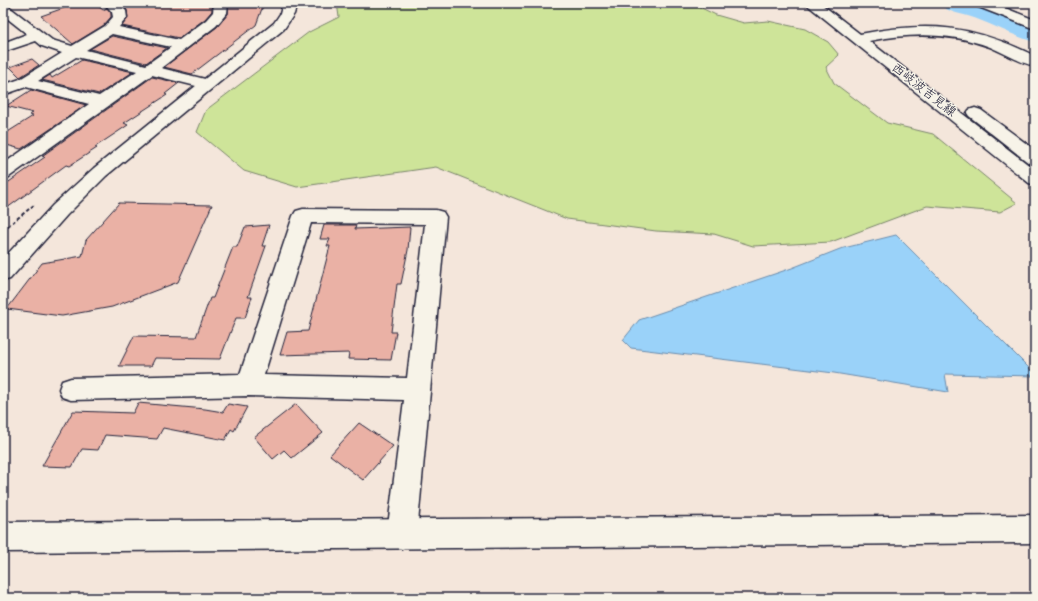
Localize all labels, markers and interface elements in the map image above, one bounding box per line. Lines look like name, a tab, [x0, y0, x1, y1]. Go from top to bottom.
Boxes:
street label: 西岐波吉見線	[886, 59, 960, 123]

